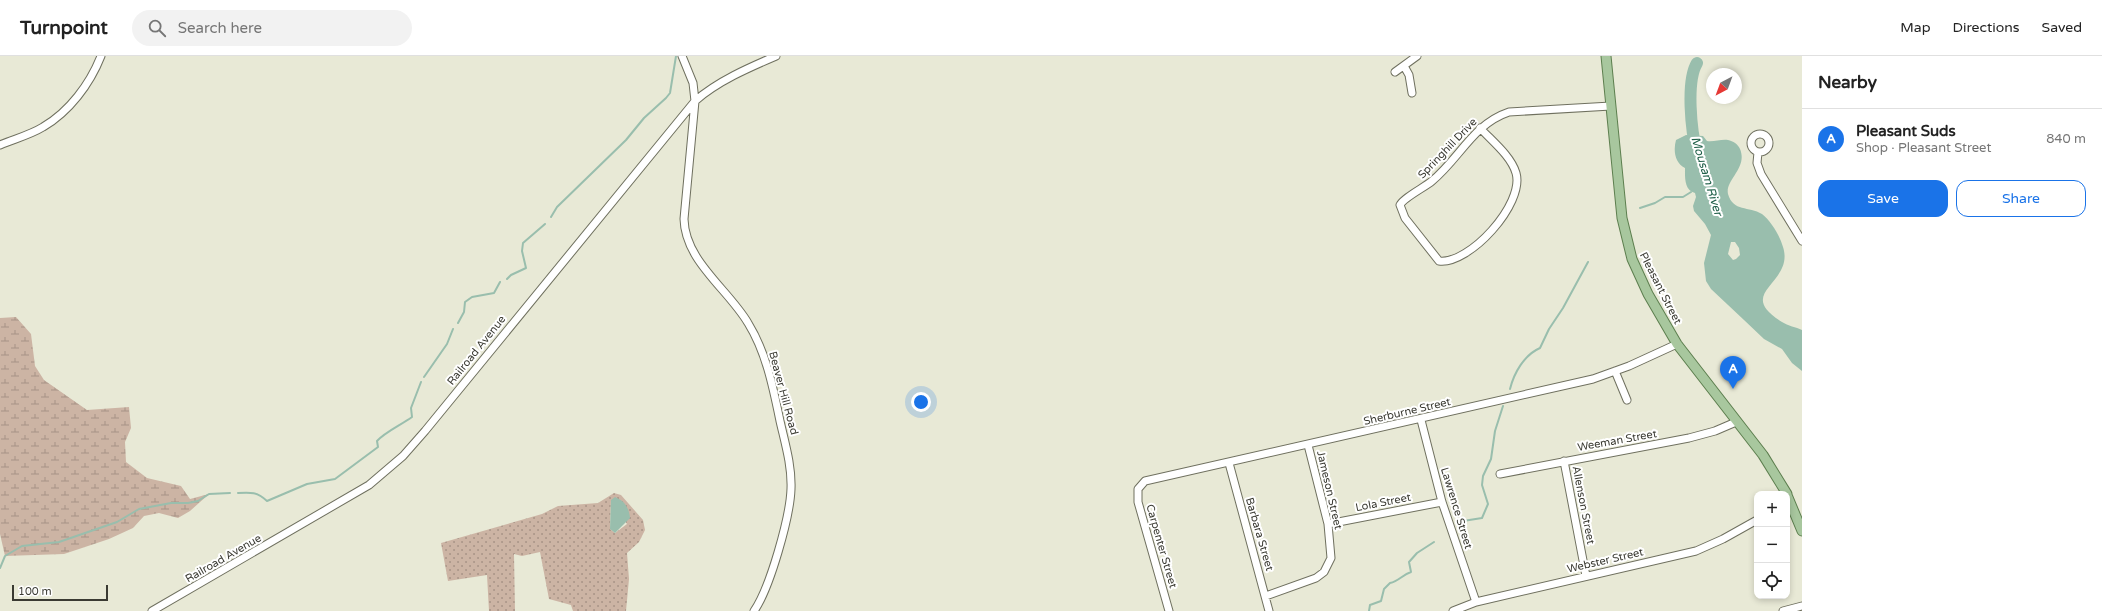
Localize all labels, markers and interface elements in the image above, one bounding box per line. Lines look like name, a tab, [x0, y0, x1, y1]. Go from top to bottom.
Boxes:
search box	[132, 10, 412, 46]
text: Turnpoint	[20, 17, 108, 39]
icon: search	[146, 17, 168, 39]
text: Search here	[178, 19, 262, 37]
text: Map	[1900, 19, 1931, 36]
text: Directions	[1953, 19, 2020, 36]
text: Saved	[2042, 19, 2082, 36]
north arrow	[1706, 68, 1742, 104]
text: Nearby	[1818, 72, 1877, 93]
street label: Springhill Drive	[1415, 115, 1480, 181]
text: Pleasant Suds	[1856, 122, 1956, 140]
text: A	[1826, 131, 1836, 147]
text: 840 m	[2046, 131, 2086, 147]
water label: Mousam River	[1688, 135, 1726, 219]
text: Shop · Pleasant Street	[1856, 140, 1991, 156]
button: Save	[1818, 180, 1948, 217]
button: Share	[1956, 180, 2086, 217]
street label: Pleasant Street	[1637, 250, 1684, 326]
street label: Railroad Avenue	[444, 313, 508, 388]
street label: Beaver Hill Road	[766, 350, 801, 436]
pin: A	[1720, 356, 1746, 389]
your location	[911, 392, 931, 412]
street label: Sherburne Street	[1362, 395, 1452, 428]
street label: Weeman Street	[1576, 427, 1658, 454]
street label: Jameson Street	[1314, 449, 1345, 531]
street label: Allenson Street	[1570, 465, 1597, 545]
street label: Lawrence Street	[1438, 466, 1475, 550]
street label: Lola Street	[1354, 491, 1412, 514]
map controls	[1754, 491, 1790, 599]
button: +	[1754, 491, 1790, 527]
street label: Barbara Street	[1243, 496, 1276, 572]
street label: Carpenter Street	[1143, 503, 1180, 590]
button: −	[1754, 527, 1790, 563]
street label: Railroad Avenue	[183, 531, 264, 585]
street label: Webster Street	[1566, 545, 1645, 576]
button: locate	[1754, 563, 1790, 599]
scale bar	[12, 583, 108, 602]
text: 100 m	[18, 585, 52, 598]

